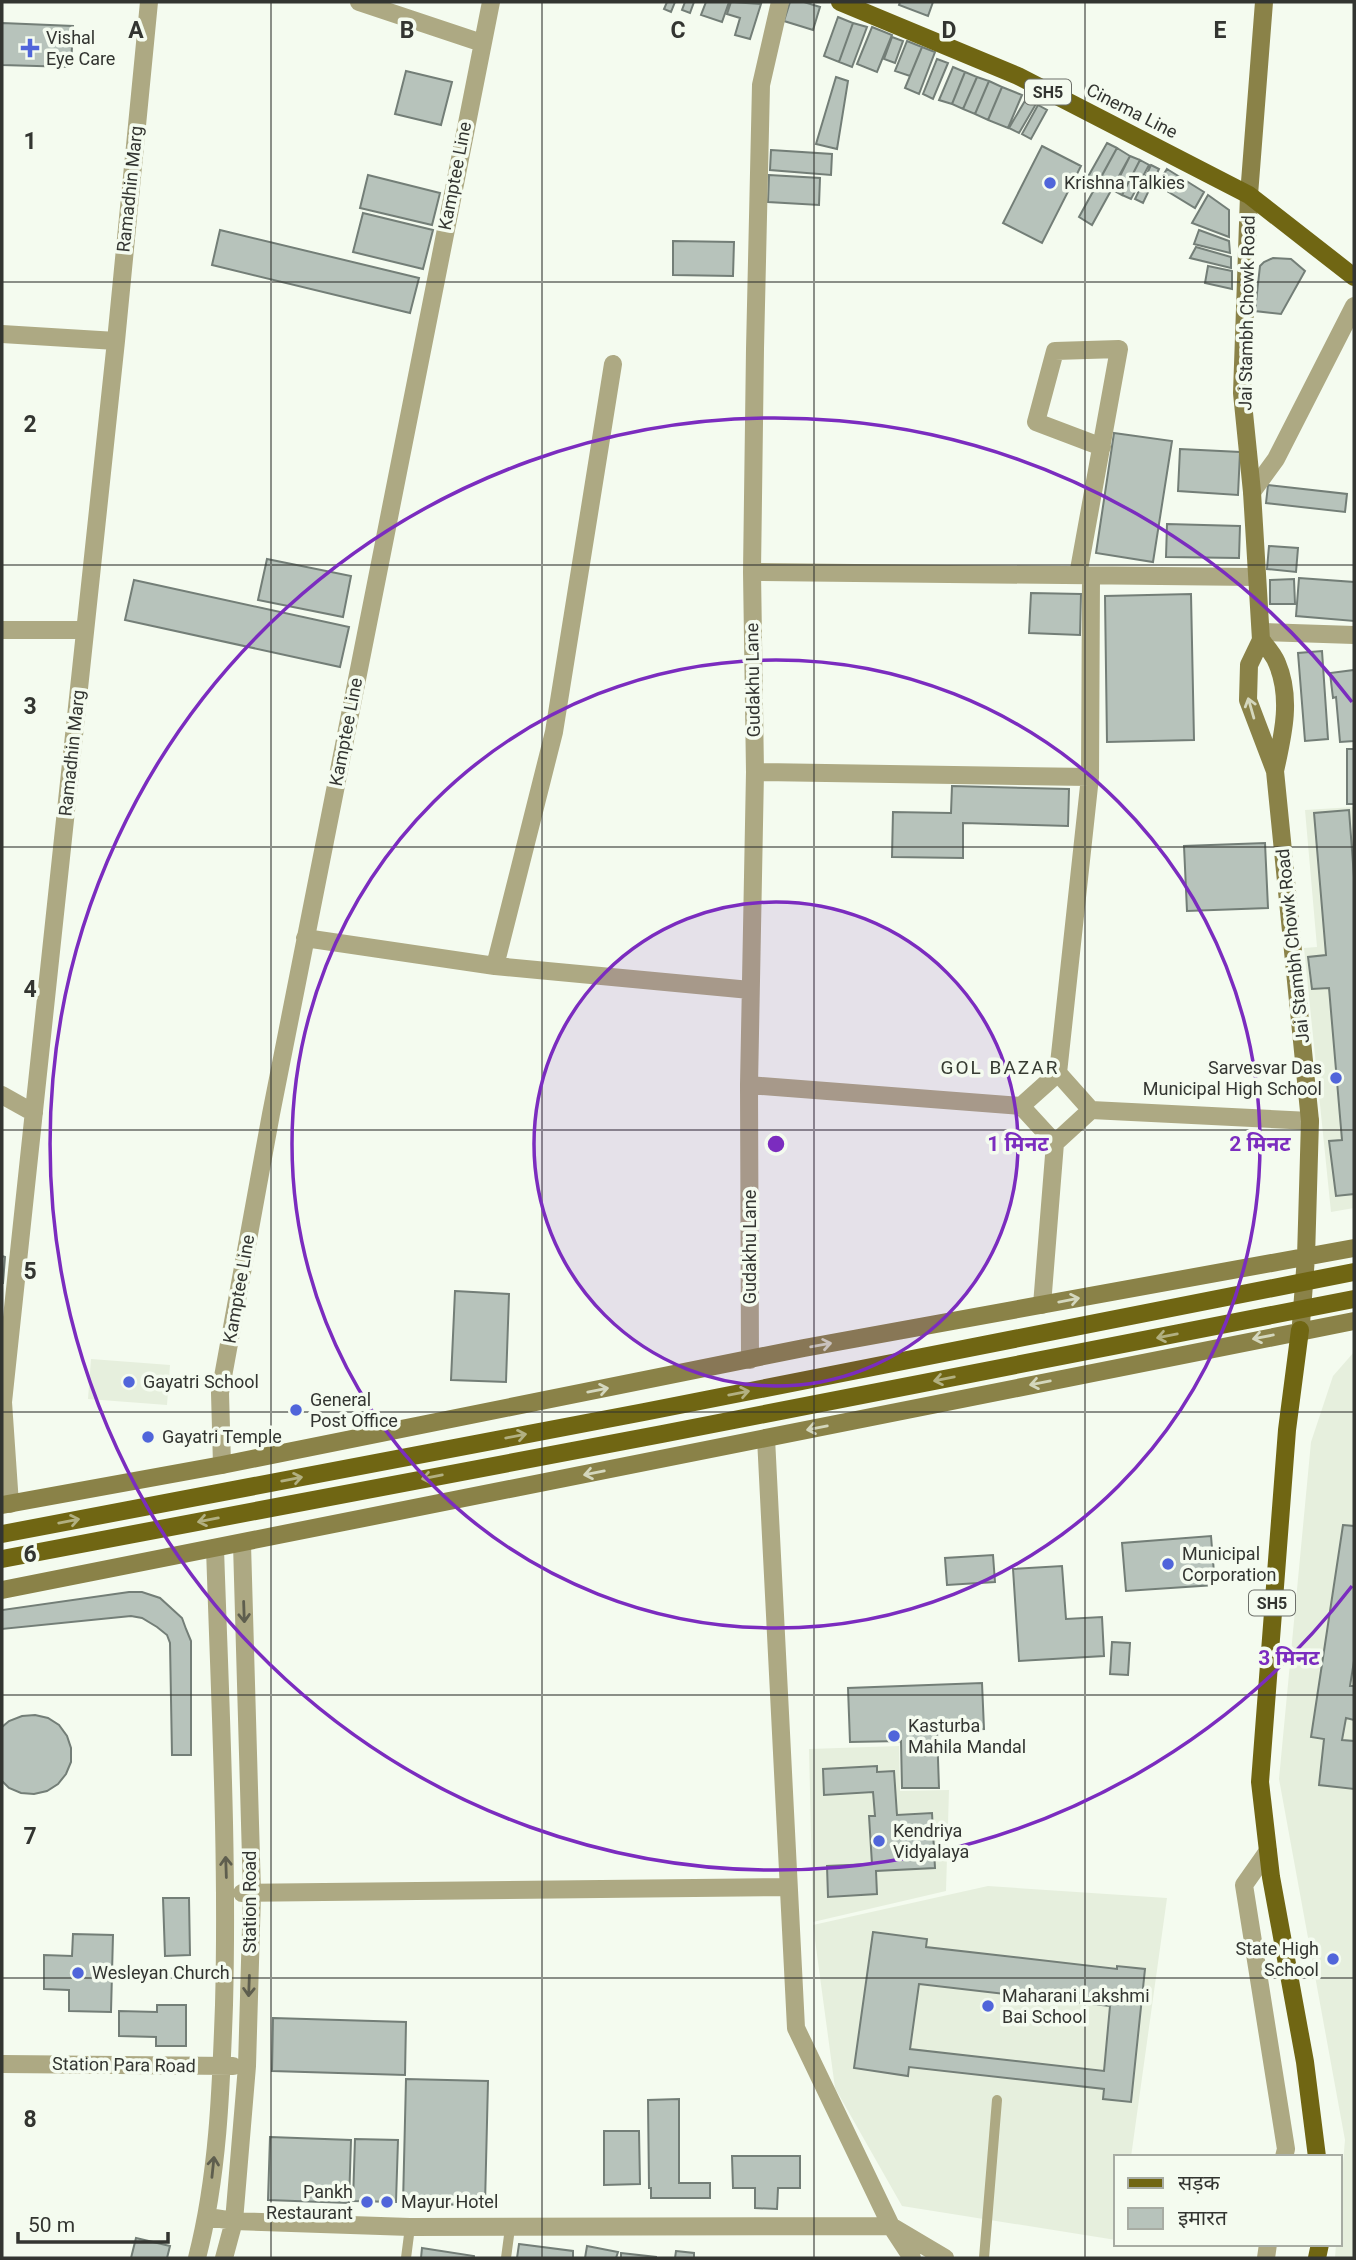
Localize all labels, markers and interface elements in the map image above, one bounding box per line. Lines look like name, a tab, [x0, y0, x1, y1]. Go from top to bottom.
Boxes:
text: A	[128, 17, 144, 44]
text: B	[400, 17, 414, 44]
text: C	[670, 17, 686, 44]
text: D	[942, 17, 956, 44]
text: E	[1214, 17, 1227, 44]
place label: Vishal Eye Care	[46, 27, 115, 69]
marker: Vishal Eye Care	[20, 38, 40, 58]
street label: Cinema Line	[1083, 79, 1181, 142]
road number: SH5	[1025, 80, 1071, 104]
street label: Kamptee Line	[434, 120, 475, 232]
street label: Ramadhin Marg	[112, 125, 147, 253]
text: 1	[23, 128, 37, 155]
place label: Krishna Talkies	[1064, 172, 1185, 193]
marker: Krishna Talkies	[1042, 175, 1058, 191]
street label: Jai Stambh Chowk Road	[1234, 215, 1259, 411]
text: 2	[23, 411, 37, 438]
street label: Gudakhu Lane	[741, 623, 764, 737]
street label: Kamptee Line	[325, 676, 366, 788]
street label: Ramadhin Marg	[54, 689, 89, 817]
text: 3	[23, 693, 37, 720]
one-way arrow	[1244, 697, 1257, 719]
street label: Jai Stambh Chowk Road	[1272, 848, 1313, 1044]
text: 4	[23, 976, 37, 1003]
district label: GOL BAZAR	[941, 1056, 1059, 1079]
place label: Sarvesvar Das Municipal High School	[1143, 1057, 1322, 1099]
marker: Sarvesvar Das Municipal High School	[1328, 1070, 1344, 1086]
centre of rings	[764, 1132, 788, 1156]
text: 1 मिनट	[987, 1132, 1049, 1156]
text: 2 मिनट	[1229, 1132, 1291, 1156]
street label: Gudakhu Lane	[739, 1190, 760, 1304]
street label: Kamptee Line	[219, 1233, 258, 1345]
text: 5	[23, 1258, 37, 1285]
one-way arrow	[1057, 1292, 1080, 1306]
one-way arrow	[1156, 1330, 1179, 1343]
one-way arrow	[1252, 1331, 1275, 1345]
one-way arrow	[809, 1338, 832, 1351]
place label: Gayatri School	[143, 1371, 259, 1392]
one-way arrow	[933, 1373, 956, 1387]
marker: Gayatri School	[121, 1374, 137, 1390]
one-way arrow	[1029, 1376, 1052, 1390]
one-way arrow	[586, 1383, 609, 1397]
one-way arrow	[727, 1385, 750, 1399]
place label: General Post Office	[310, 1389, 398, 1431]
marker: General Post Office	[288, 1402, 304, 1418]
one-way arrow	[806, 1421, 829, 1435]
place label: Gayatri Temple	[162, 1426, 282, 1447]
marker: Gayatri Temple	[140, 1429, 156, 1445]
one-way arrow	[504, 1429, 527, 1442]
one-way arrow	[583, 1466, 606, 1480]
one-way arrow	[280, 1471, 303, 1485]
one-way arrow	[421, 1471, 444, 1485]
one-way arrow	[197, 1513, 220, 1527]
one-way arrow	[57, 1514, 80, 1528]
text: 6	[23, 1541, 37, 1568]
place label: Municipal Corporation	[1182, 1543, 1276, 1585]
marker: Municipal Corporation	[1160, 1556, 1176, 1572]
road number: SH5	[1249, 1590, 1295, 1616]
one-way arrow	[237, 1600, 250, 1623]
text: 3 मिनट	[1258, 1646, 1320, 1670]
place label: Kasturba Mahila Mandal	[908, 1715, 1026, 1757]
marker: Kasturba Mahila Mandal	[886, 1728, 902, 1744]
place label: Kendriya Vidyalaya	[893, 1820, 969, 1862]
text: 7	[23, 1823, 37, 1850]
marker: Kendriya Vidyalaya	[871, 1833, 887, 1849]
street label: Station Road	[239, 1851, 260, 1953]
one-way arrow	[219, 1855, 232, 1878]
place label: State High School	[1235, 1938, 1319, 1980]
marker: State High School	[1325, 1951, 1341, 1967]
place label: Wesleyan Church	[92, 1962, 230, 1983]
marker: Wesleyan Church	[70, 1965, 86, 1981]
one-way arrow	[242, 1975, 256, 1998]
place label: Maharani Lakshmi Bai School	[1002, 1985, 1150, 2027]
marker: Maharani Lakshmi Bai School	[980, 1998, 996, 2014]
street label: Station Para Road	[52, 2053, 196, 2076]
text: 8	[23, 2106, 37, 2133]
legend	[1114, 2155, 1342, 2246]
one-way arrow	[206, 2156, 219, 2179]
text: सड़क	[1178, 2171, 1220, 2195]
place label: Pankh Restaurant	[266, 2181, 353, 2223]
place label: Mayur Hotel	[401, 2191, 498, 2212]
marker: Pankh Restaurant	[359, 2194, 375, 2210]
marker: Mayur Hotel	[379, 2194, 395, 2210]
scale bar	[18, 2200, 168, 2244]
text: इमारत	[1178, 2206, 1228, 2230]
text: 50 m	[28, 2213, 75, 2237]

